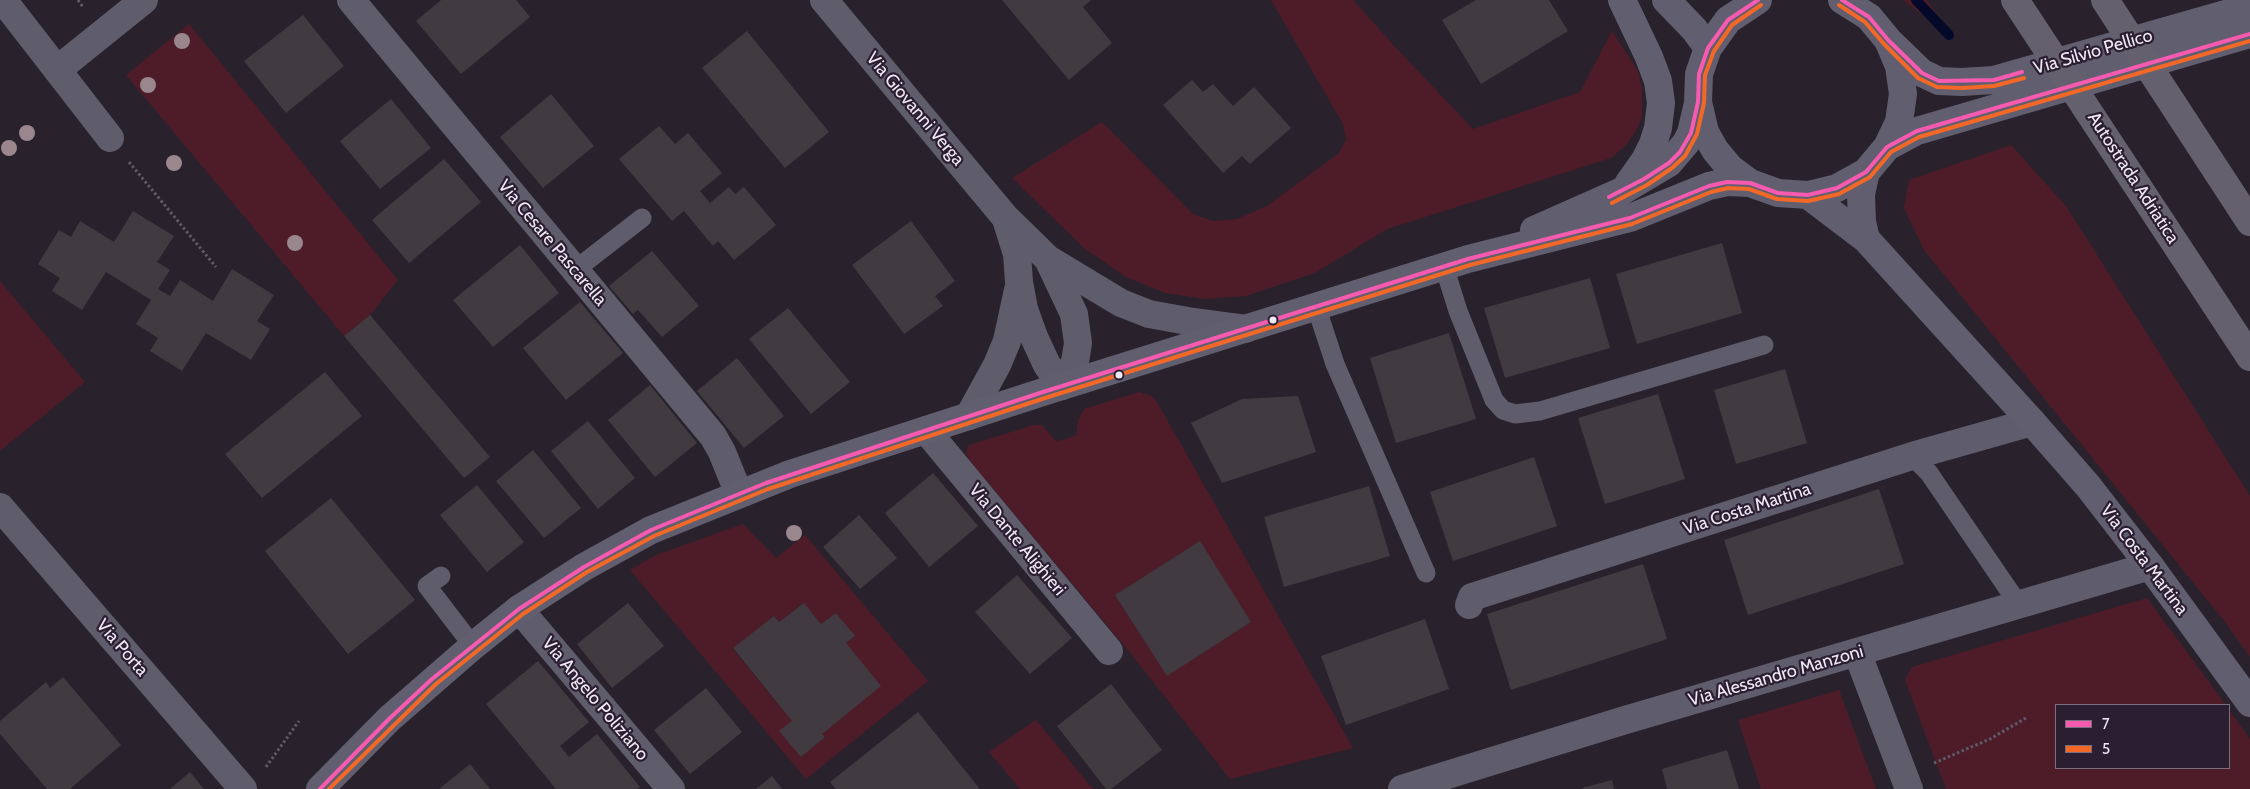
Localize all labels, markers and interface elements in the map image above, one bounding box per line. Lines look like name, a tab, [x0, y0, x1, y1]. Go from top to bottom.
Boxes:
street label: Via Silvio Pellico	[2031, 25, 2155, 79]
street label: Via Giovanni Verga	[861, 48, 969, 170]
street label: Autostrada Adriatica	[2083, 108, 2183, 248]
street label: Via Cesare Pascarella	[493, 176, 611, 310]
unlabelled marker	[1268, 315, 1278, 325]
unlabelled marker	[1114, 370, 1124, 380]
street label: Via Costa Martina	[1681, 478, 1813, 540]
street label: Via Dante Alighieri	[964, 480, 1070, 600]
street label: Via Costa Martina	[2095, 501, 2193, 619]
street label: Via Porta	[91, 615, 153, 681]
street label: Via Angelo Poliziano	[537, 633, 653, 765]
street label: Via Alessandro Manzoni	[1686, 641, 1866, 711]
legend	[2055, 704, 2230, 769]
text: 7	[2102, 715, 2110, 733]
text: 5	[2102, 740, 2110, 758]

